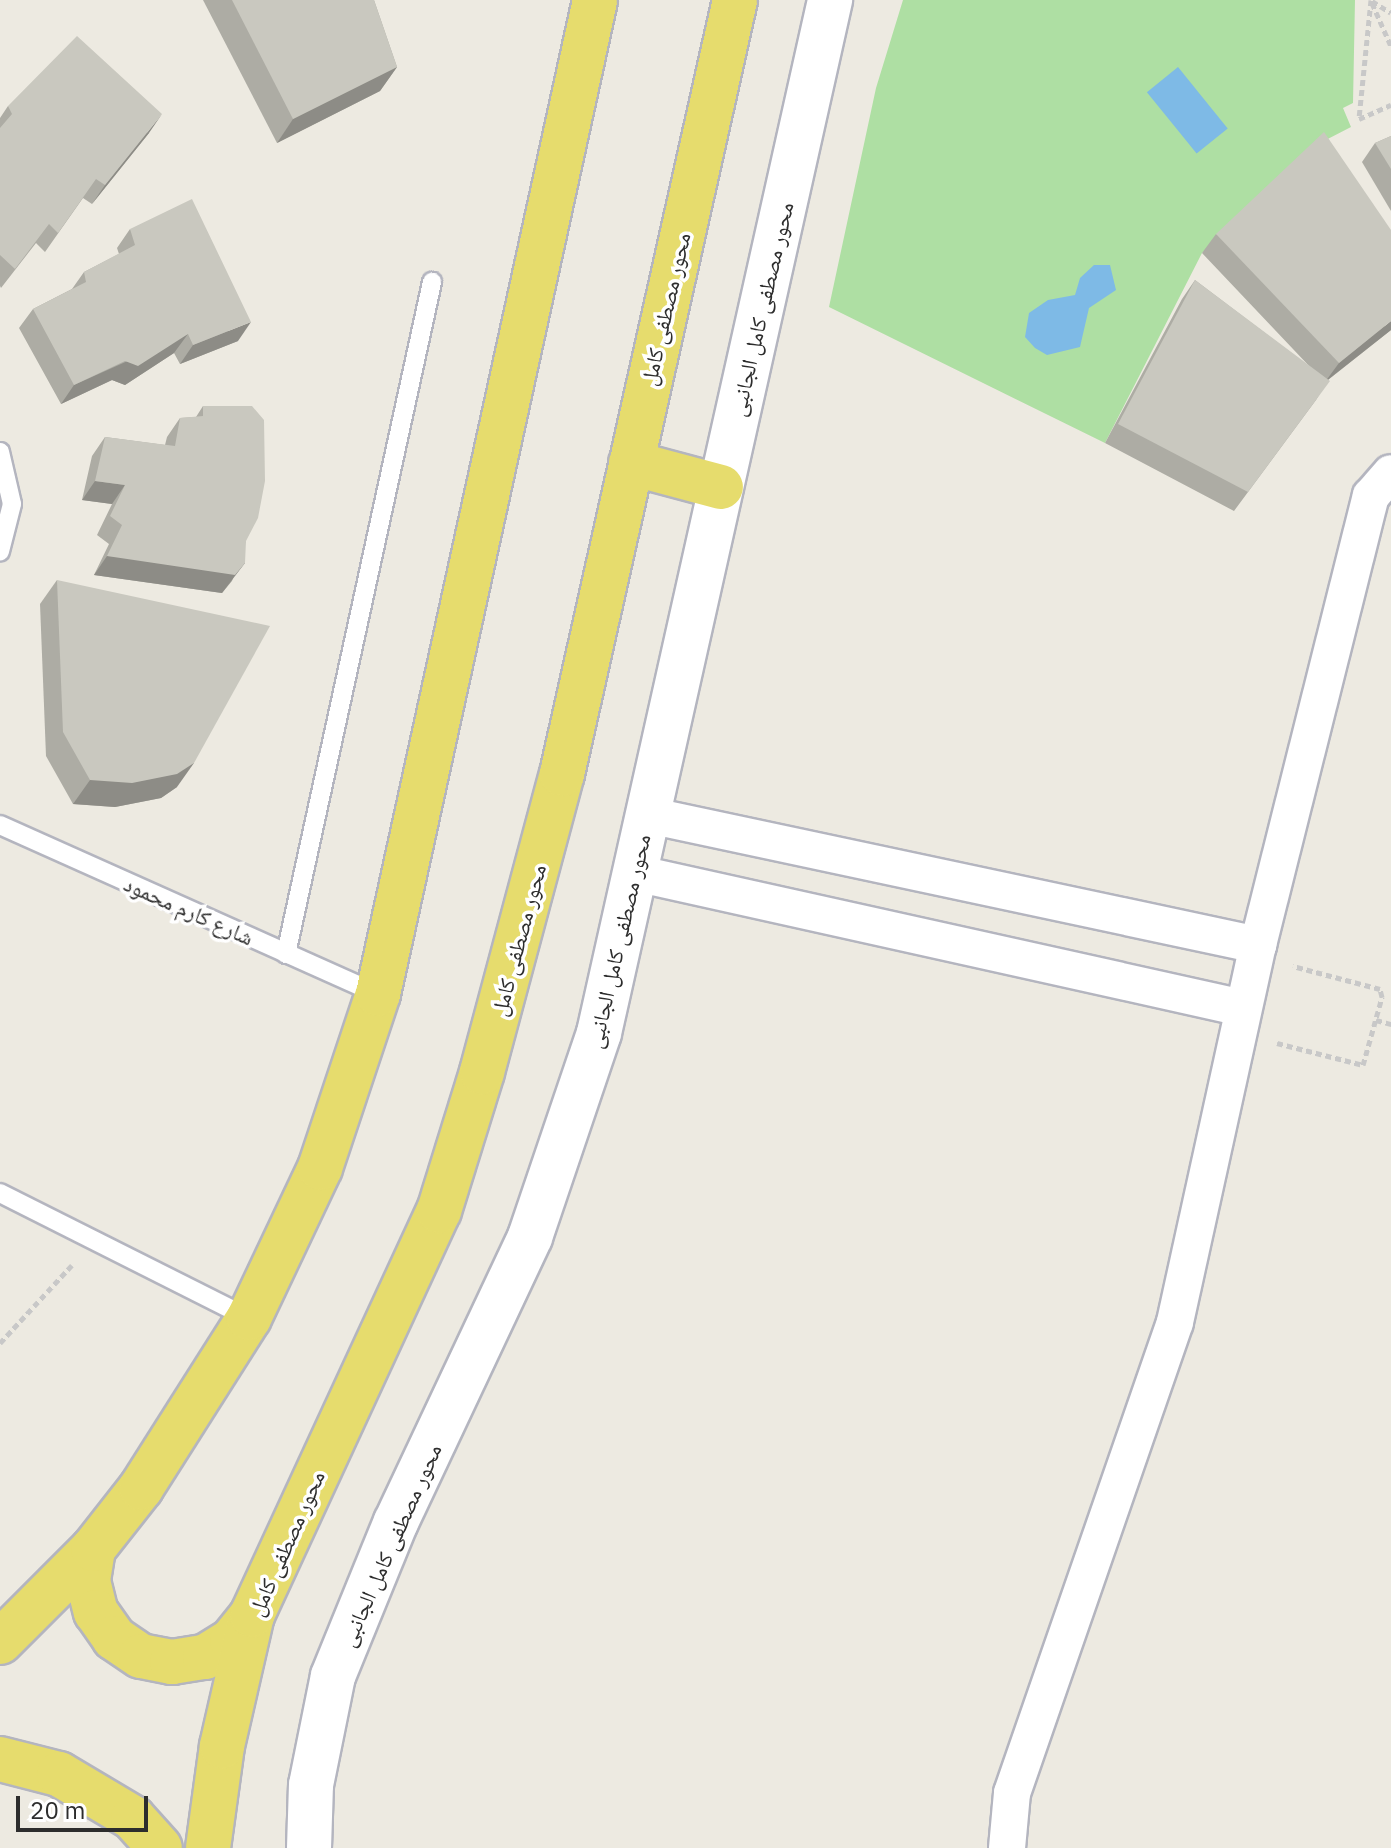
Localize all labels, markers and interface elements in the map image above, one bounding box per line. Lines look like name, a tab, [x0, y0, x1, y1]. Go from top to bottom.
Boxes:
street label: محور مصطفى كامل الجانبى	[723, 199, 799, 419]
street label: محور مصطفى كامل	[635, 230, 695, 388]
street label: محور مصطفى كامل الجانبى	[580, 831, 656, 1051]
street label: محور مصطفى كامل	[485, 861, 551, 1019]
street label: شارع كارم محمود	[120, 870, 258, 950]
street label: محور مصطفى كامل الجانبى	[333, 1440, 447, 1650]
street label: محور مصطفى كامل	[242, 1466, 330, 1620]
scale bar	[20, 1780, 152, 1830]
text: 20 m	[30, 1794, 85, 1826]

